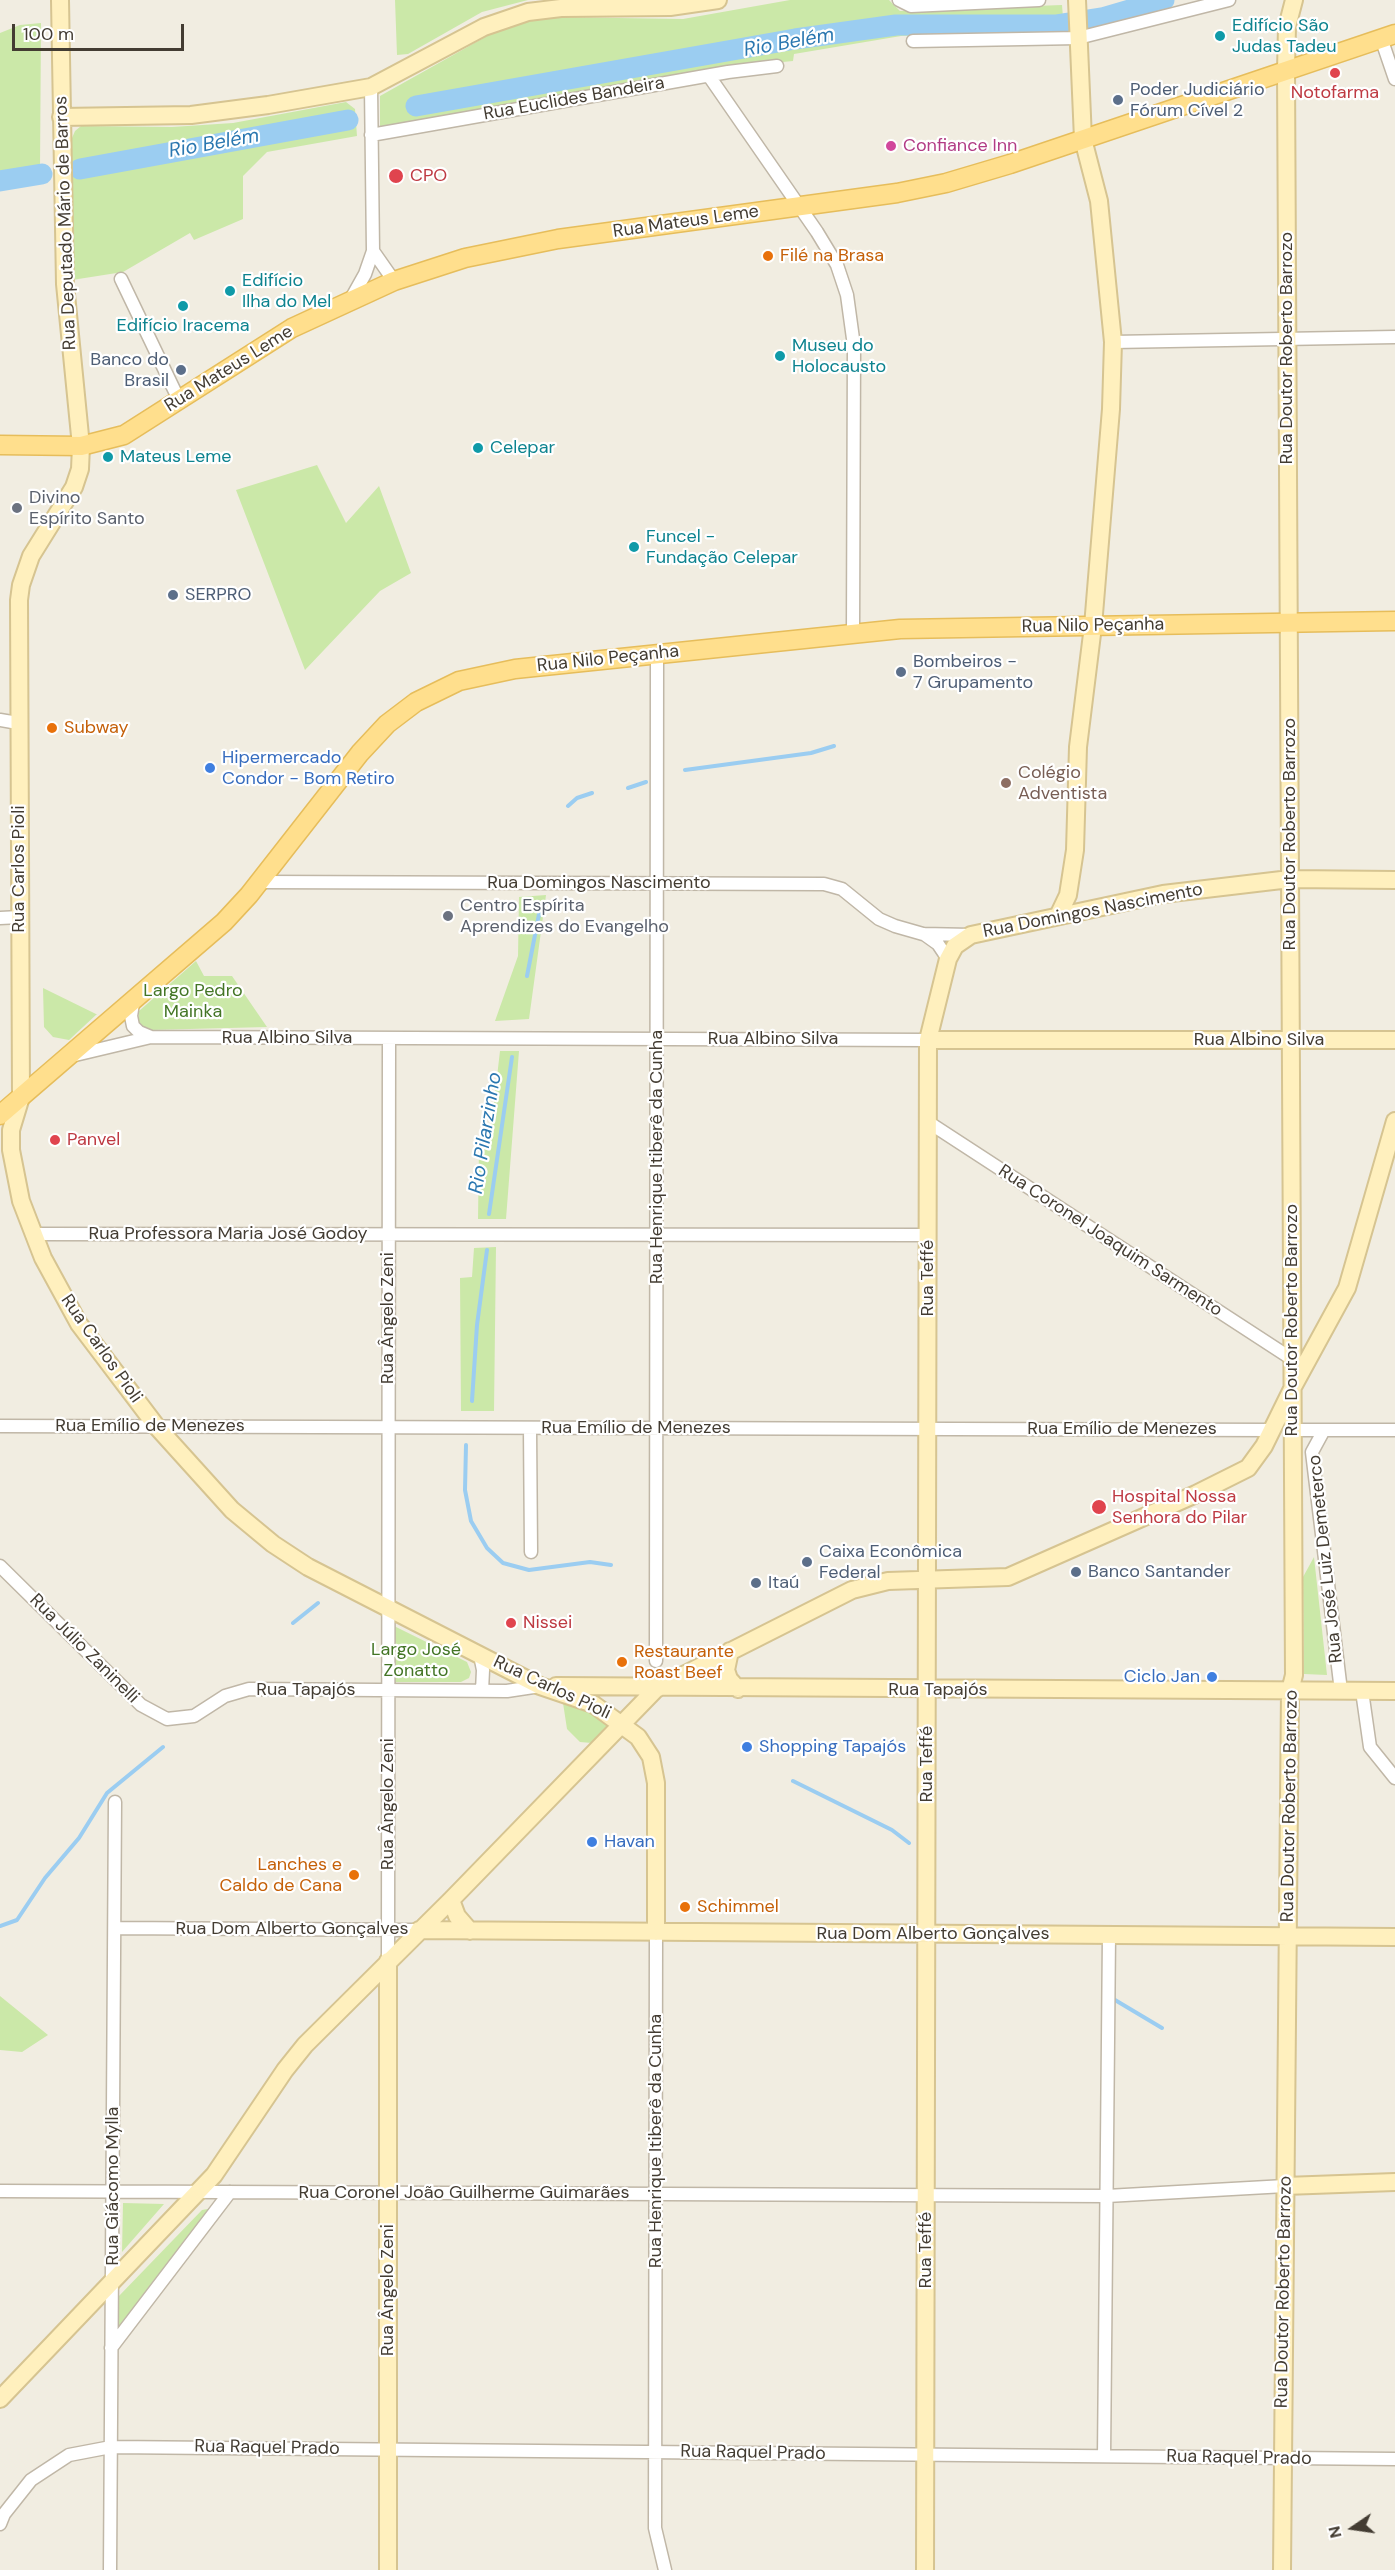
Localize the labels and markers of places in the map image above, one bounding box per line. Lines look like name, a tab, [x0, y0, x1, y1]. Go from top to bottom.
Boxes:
place label: Edifício São Judas Tadeu	[1232, 15, 1337, 57]
marker: Edifício São Judas Tadeu	[1213, 29, 1227, 43]
marker: Notofarma	[1328, 66, 1342, 80]
place label: Poder Judiciário Fórum Cível 2	[1130, 79, 1265, 122]
place label: Notofarma	[1291, 82, 1379, 104]
marker: Poder Judiciário Fórum Cível 2	[1111, 93, 1125, 107]
place label: Confiance Inn	[903, 135, 1017, 157]
marker: Confiance Inn	[884, 139, 898, 153]
place label: CPO	[410, 165, 447, 187]
marker: CPO	[387, 167, 405, 185]
place label: Filé na Brasa	[780, 245, 884, 267]
marker: Filé na Brasa	[761, 249, 775, 263]
place label: Edifício Ilha do Mel	[242, 270, 331, 312]
marker: Edifício Ilha do Mel	[223, 284, 237, 298]
marker: Edifício Iracema	[176, 299, 190, 313]
place label: Edifício Iracema	[116, 315, 250, 337]
place label: Museu do Holocausto	[792, 335, 886, 378]
place label: Banco do Brasil	[90, 349, 169, 392]
marker: Museu do Holocausto	[773, 349, 787, 363]
marker: Banco do Brasil	[174, 363, 188, 377]
place label: Celepar	[490, 437, 555, 459]
marker: Celepar	[471, 441, 485, 455]
place label: Mateus Leme	[120, 446, 231, 468]
marker: Mateus Leme	[101, 450, 115, 464]
place label: Divino Espírito Santo	[29, 487, 145, 530]
marker: Divino Espírito Santo	[10, 501, 24, 515]
place label: Funcel - Fundação Celepar	[646, 526, 798, 568]
marker: Funcel - Fundação Celepar	[627, 540, 641, 554]
place label: SERPRO	[185, 584, 251, 606]
marker: SERPRO	[166, 588, 180, 602]
place label: Bombeiros - 7 Grupamento	[913, 651, 1033, 694]
marker: Bombeiros - 7 Grupamento	[894, 665, 908, 679]
place label: Subway	[64, 717, 129, 739]
marker: Subway	[45, 721, 59, 735]
place label: Hipermercado Condor - Bom Retiro	[222, 747, 395, 789]
marker: Hipermercado Condor - Bom Retiro	[203, 761, 217, 775]
place label: Colégio Adventista	[1018, 762, 1107, 804]
marker: Colégio Adventista	[999, 776, 1013, 790]
place label: Centro Espírita Aprendizes do Evangelho	[460, 895, 669, 938]
marker: Centro Espírita Aprendizes do Evangelho	[441, 909, 455, 923]
place label: Panvel	[67, 1129, 120, 1151]
marker: Panvel	[48, 1133, 62, 1147]
place label: Hospital Nossa Senhora do Pilar	[1112, 1486, 1247, 1528]
marker: Hospital Nossa Senhora do Pilar	[1090, 1498, 1108, 1516]
place label: Caixa Econômica Federal	[819, 1541, 962, 1584]
marker: Caixa Econômica Federal	[800, 1555, 814, 1569]
place label: Banco Santander	[1088, 1561, 1231, 1583]
marker: Banco Santander	[1069, 1565, 1083, 1579]
place label: Itaú	[768, 1572, 799, 1594]
marker: Itaú	[749, 1576, 763, 1590]
place label: Nissei	[523, 1612, 572, 1634]
marker: Nissei	[504, 1616, 518, 1630]
place label: Restaurante Roast Beef	[634, 1641, 734, 1684]
marker: Restaurante Roast Beef	[615, 1655, 629, 1669]
place label: Ciclo Jan	[1124, 1666, 1200, 1688]
marker: Ciclo Jan	[1205, 1670, 1219, 1684]
place label: Shopping Tapajós	[759, 1736, 906, 1758]
marker: Shopping Tapajós	[740, 1740, 754, 1754]
place label: Havan	[604, 1831, 655, 1853]
marker: Havan	[585, 1835, 599, 1849]
place label: Lanches e Caldo de Cana	[219, 1854, 342, 1896]
marker: Lanches e Caldo de Cana	[347, 1868, 361, 1882]
place label: Schimmel	[697, 1896, 779, 1918]
marker: Schimmel	[678, 1900, 692, 1914]

